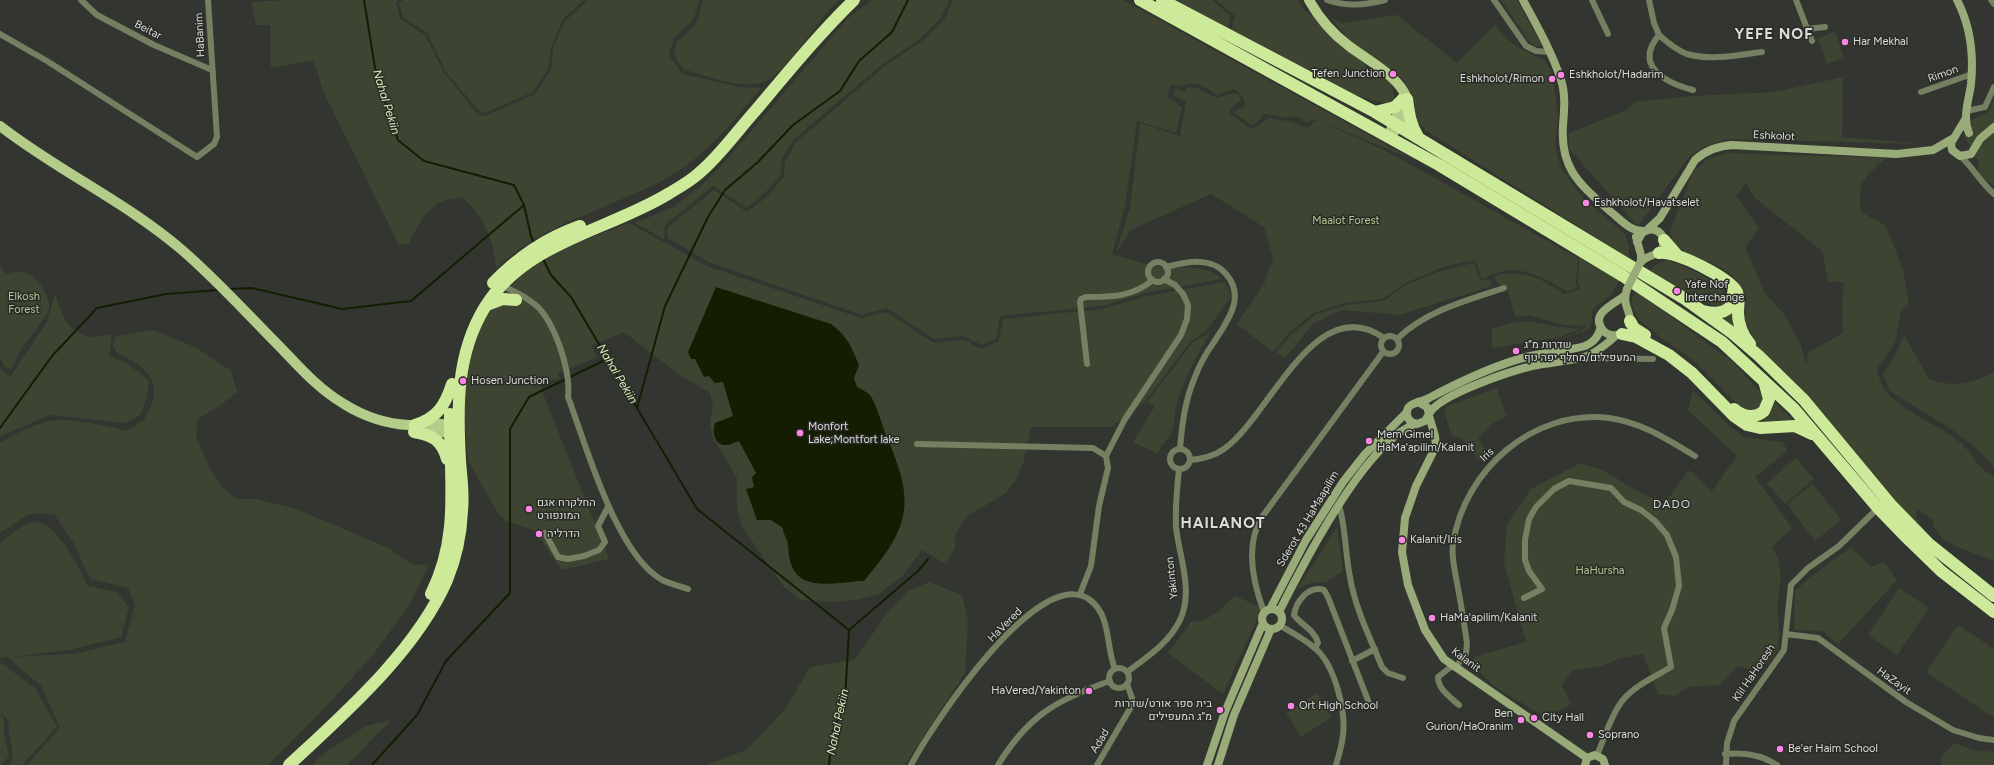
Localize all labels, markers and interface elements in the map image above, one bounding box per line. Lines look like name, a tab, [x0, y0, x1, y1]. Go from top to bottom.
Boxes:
street label: HaBanim	[192, 13, 208, 57]
street label: Beitar	[132, 18, 164, 42]
district label: YEFE NOF	[1735, 26, 1813, 44]
place label: Har Mekhal	[1853, 35, 1908, 49]
marker: Har Mekhal	[1840, 37, 1850, 47]
street label: Rimon	[1926, 62, 1960, 86]
place label: Tefen Junction	[1312, 67, 1385, 81]
water label: Nahal Pekiin	[369, 68, 403, 136]
place label: Eshkholot/Hadarim	[1569, 68, 1663, 82]
marker: Tefen Junction	[1388, 69, 1398, 79]
marker: Eshkholot/Hadarim	[1556, 70, 1566, 80]
place label: Eshkholot/Rimon	[1460, 72, 1544, 86]
marker: Eshkholot/Rimon	[1547, 74, 1557, 84]
street label: Eshkolot	[1753, 128, 1795, 144]
place label: Eshkholot/Havatselet	[1594, 196, 1700, 210]
marker: Eshkholot/Havatselet	[1581, 198, 1591, 208]
park label: Maalot Forest	[1312, 214, 1380, 228]
place label: Yafe Nof Interchange	[1685, 278, 1744, 304]
marker: Yafe Nof Interchange	[1672, 286, 1682, 296]
park label: Elkosh Forest	[8, 290, 40, 316]
place label: שדרות מ״ג המעפילים/מחלף יפה נוף	[1524, 338, 1636, 364]
water label: Nahal Pekiin	[594, 341, 640, 407]
marker: שדרות מ״ג המעפילים/מחלף יפה נוף	[1511, 346, 1521, 356]
place label: Hosen Junction	[471, 374, 549, 388]
marker: Hosen Junction	[458, 376, 468, 386]
place label: Monfort Lake;Montfort lake	[808, 420, 900, 446]
marker: Monfort Lake;Montfort lake	[795, 428, 805, 438]
place label: Mem Gimel HaMa'apilim/Kalanit	[1377, 428, 1474, 454]
marker: Mem Gimel HaMa'apilim/Kalanit	[1364, 436, 1374, 446]
street label: Iris	[1477, 445, 1497, 465]
street label: Sderot 43 HaMaapilim	[1274, 469, 1342, 569]
place label: החלקרח אגם המונפורט	[537, 496, 596, 522]
district label: DADO	[1653, 497, 1691, 511]
marker: החלקרח אגם המונפורט	[524, 504, 534, 514]
district label: HAILANOT	[1181, 515, 1265, 533]
place label: הדרליה	[547, 527, 580, 541]
marker: הדרליה	[534, 529, 544, 539]
place label: Kalanit/Iris	[1410, 533, 1462, 547]
marker: Kalanit/Iris	[1397, 535, 1407, 545]
street label: Yakinton	[1163, 556, 1181, 600]
park label: HaHursha	[1576, 564, 1624, 578]
street label: HaVered	[985, 605, 1025, 645]
place label: HaMa'apilim/Kalanit	[1440, 611, 1537, 625]
marker: HaMa'apilim/Kalanit	[1427, 613, 1437, 623]
street label: Klil HaHoresh	[1730, 642, 1778, 704]
street label: Kalanit	[1449, 645, 1483, 675]
street label: HaZayit	[1874, 664, 1914, 698]
place label: HaVered/Yakinton	[991, 684, 1081, 698]
marker: HaVered/Yakinton	[1084, 686, 1094, 696]
water label: Nahal Pekiin	[824, 688, 852, 756]
place label: בית ספר אורט/שדרות מ״ג המעפילים	[1115, 697, 1212, 723]
place label: Ort High School	[1299, 699, 1378, 713]
marker: Ort High School	[1286, 701, 1296, 711]
marker: בית ספר אורט/שדרות מ״ג המעפילים	[1215, 705, 1225, 715]
place label: Ben Gurion/HaOranim	[1426, 707, 1513, 733]
place label: City Hall	[1542, 711, 1584, 725]
marker: City Hall	[1529, 713, 1539, 723]
marker: Ben Gurion/HaOranim	[1516, 715, 1526, 725]
street label: Adad	[1088, 727, 1112, 755]
place label: Soprano	[1598, 728, 1639, 742]
marker: Soprano	[1585, 730, 1595, 740]
place label: Be'er Haim School	[1788, 742, 1878, 756]
marker: Be'er Haim School	[1775, 744, 1785, 754]

